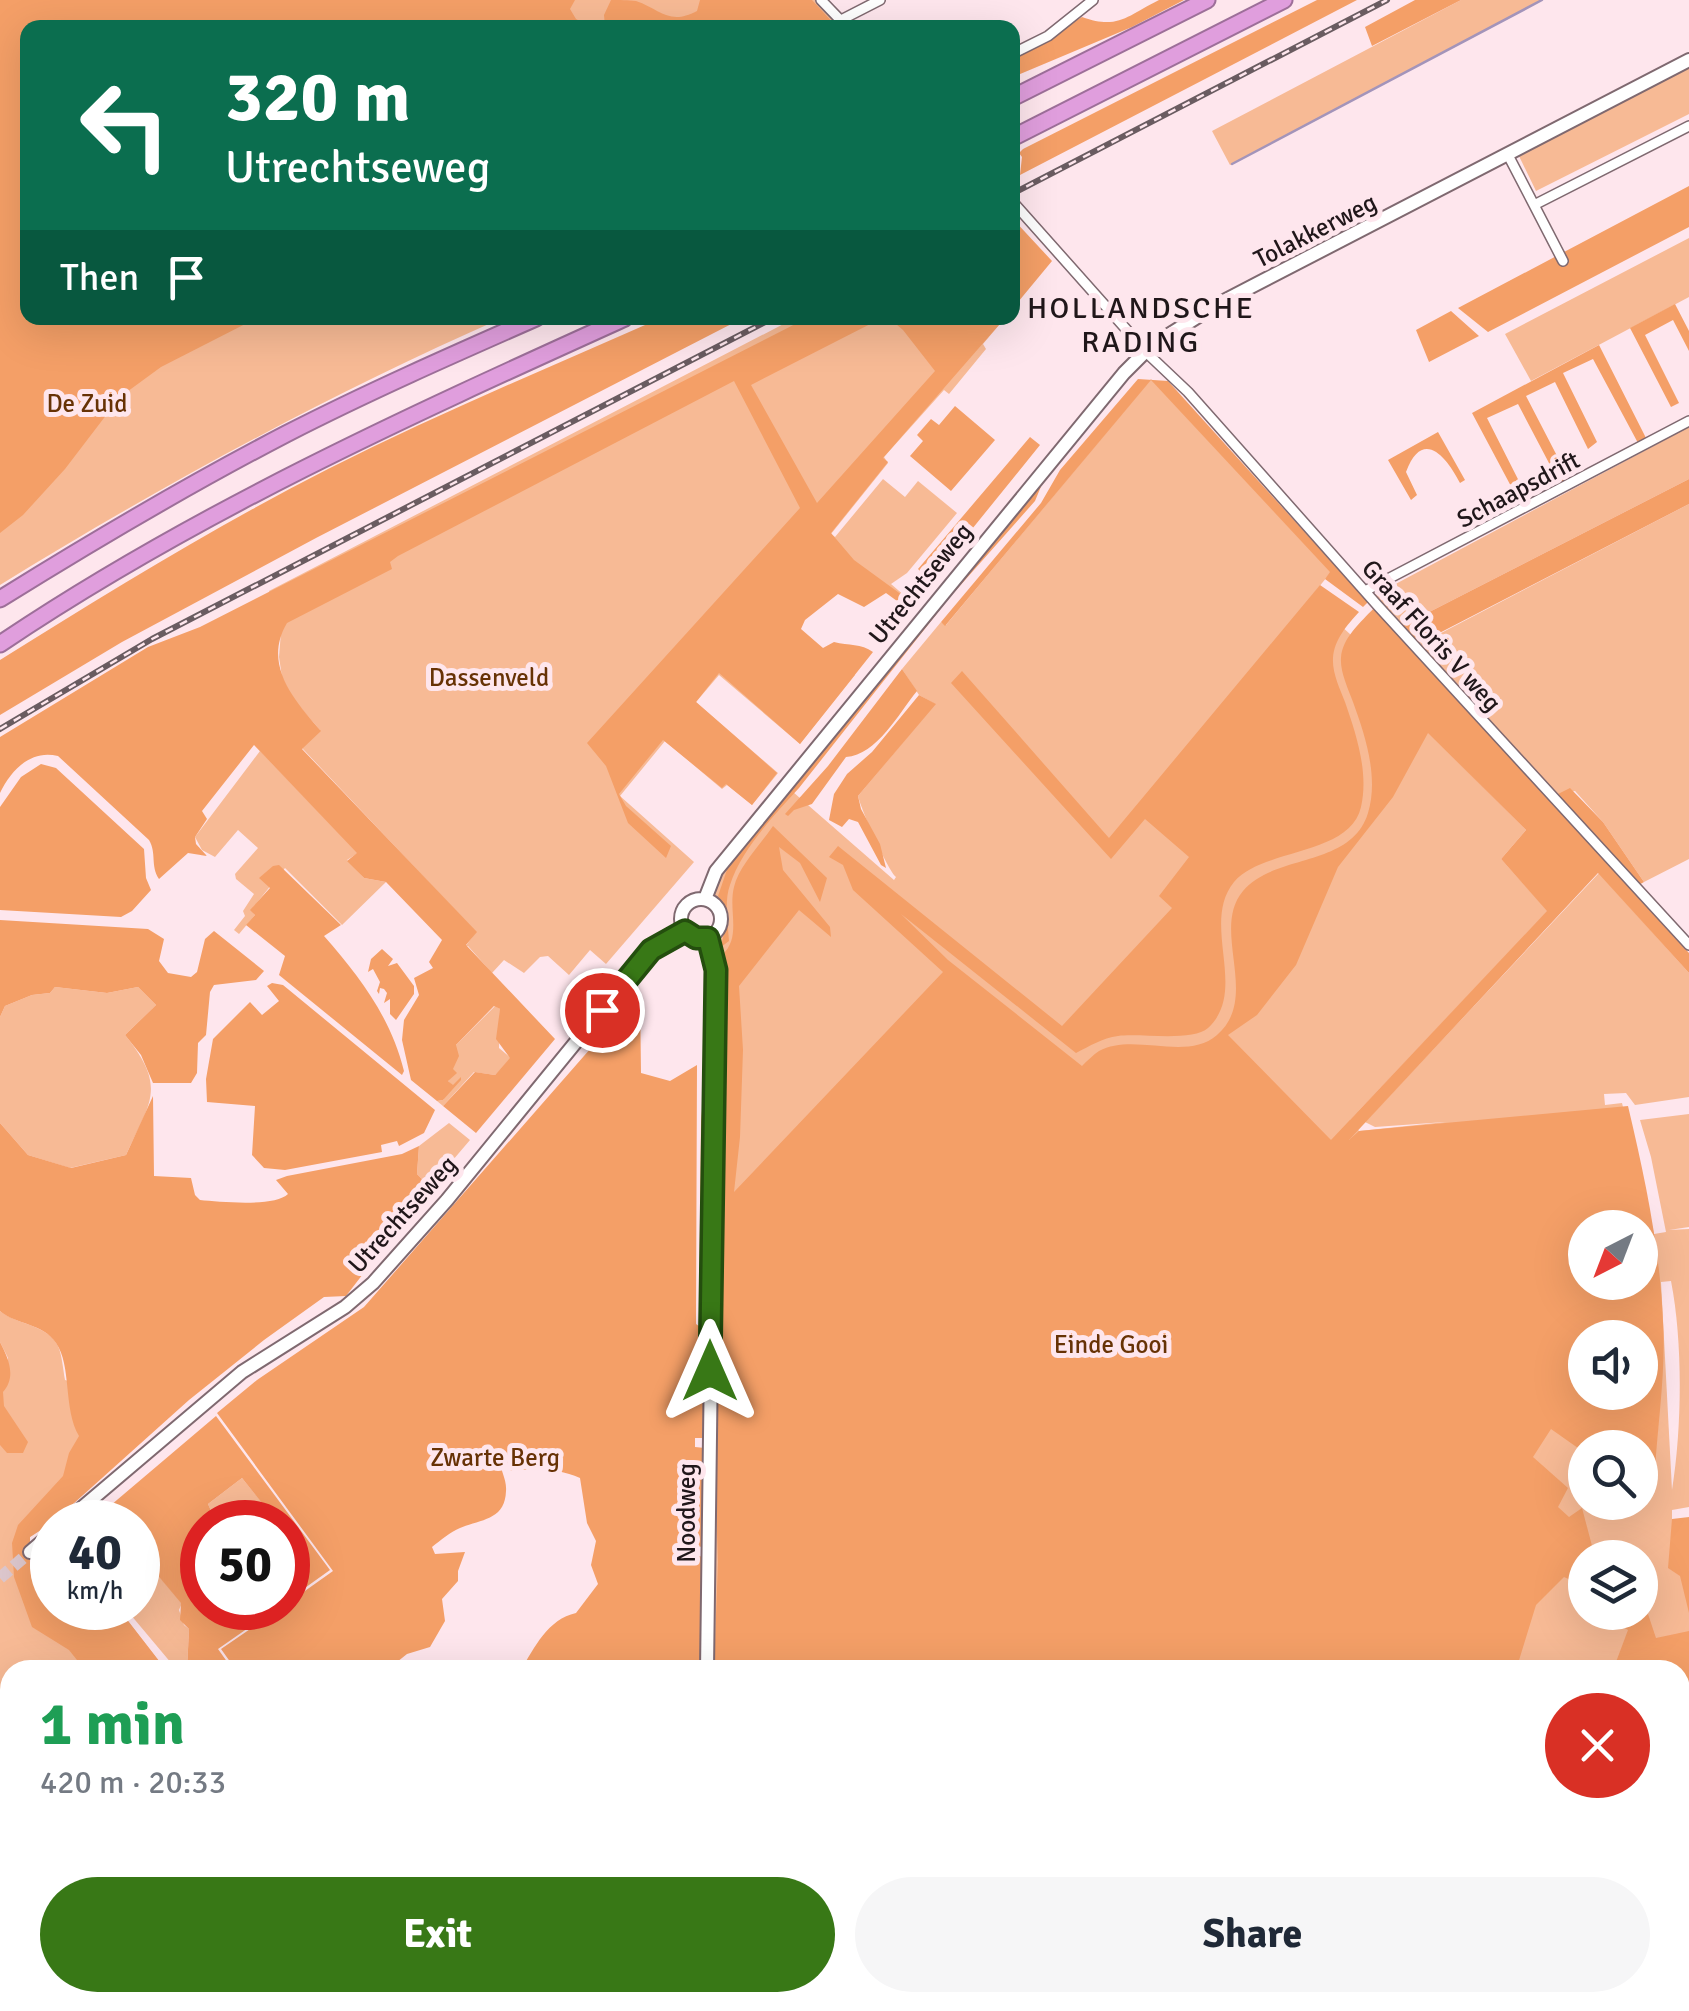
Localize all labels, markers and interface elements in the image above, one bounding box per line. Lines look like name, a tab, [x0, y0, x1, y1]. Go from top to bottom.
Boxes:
text: 320 m	[225, 54, 410, 140]
icon: left	[60, 60, 190, 190]
text: Utrechtseweg	[225, 140, 490, 195]
street label: Tolakkerweg	[1249, 186, 1382, 275]
icon: arrive	[159, 250, 214, 305]
text: Then	[60, 254, 139, 301]
district label: HOLLANDSCHE RADING	[1027, 290, 1255, 361]
park label: De Zuid	[46, 388, 128, 419]
street label: Schaapsdrift	[1452, 444, 1585, 535]
street label: Utrechtseweg	[862, 516, 979, 650]
street label: Graaf Floris V weg	[1355, 553, 1508, 718]
park label: Dassenveld	[429, 662, 549, 693]
pin	[560, 968, 645, 1053]
icon: arrive	[575, 983, 630, 1038]
street label: Utrechtseweg	[342, 1149, 463, 1279]
north arrow	[1568, 1210, 1658, 1300]
map controls	[1568, 1210, 1658, 1630]
position arrow	[658, 1319, 762, 1423]
button: sound	[1568, 1320, 1658, 1410]
park label: Einde Gooi	[1054, 1329, 1168, 1360]
button: search	[1568, 1430, 1658, 1520]
park label: Zwarte Berg	[430, 1442, 560, 1473]
street label: Noodweg	[671, 1463, 702, 1563]
speed limit sign: 50	[180, 1500, 310, 1630]
text: 40	[68, 1522, 122, 1584]
button: layers	[1568, 1540, 1658, 1630]
text: km/h	[67, 1575, 123, 1606]
text: 1 min	[40, 1688, 185, 1762]
button: close	[1545, 1693, 1650, 1798]
text: 420 m · 20:33	[40, 1763, 226, 1802]
button: Exit	[40, 1877, 835, 1992]
button: Share	[855, 1877, 1650, 1992]

